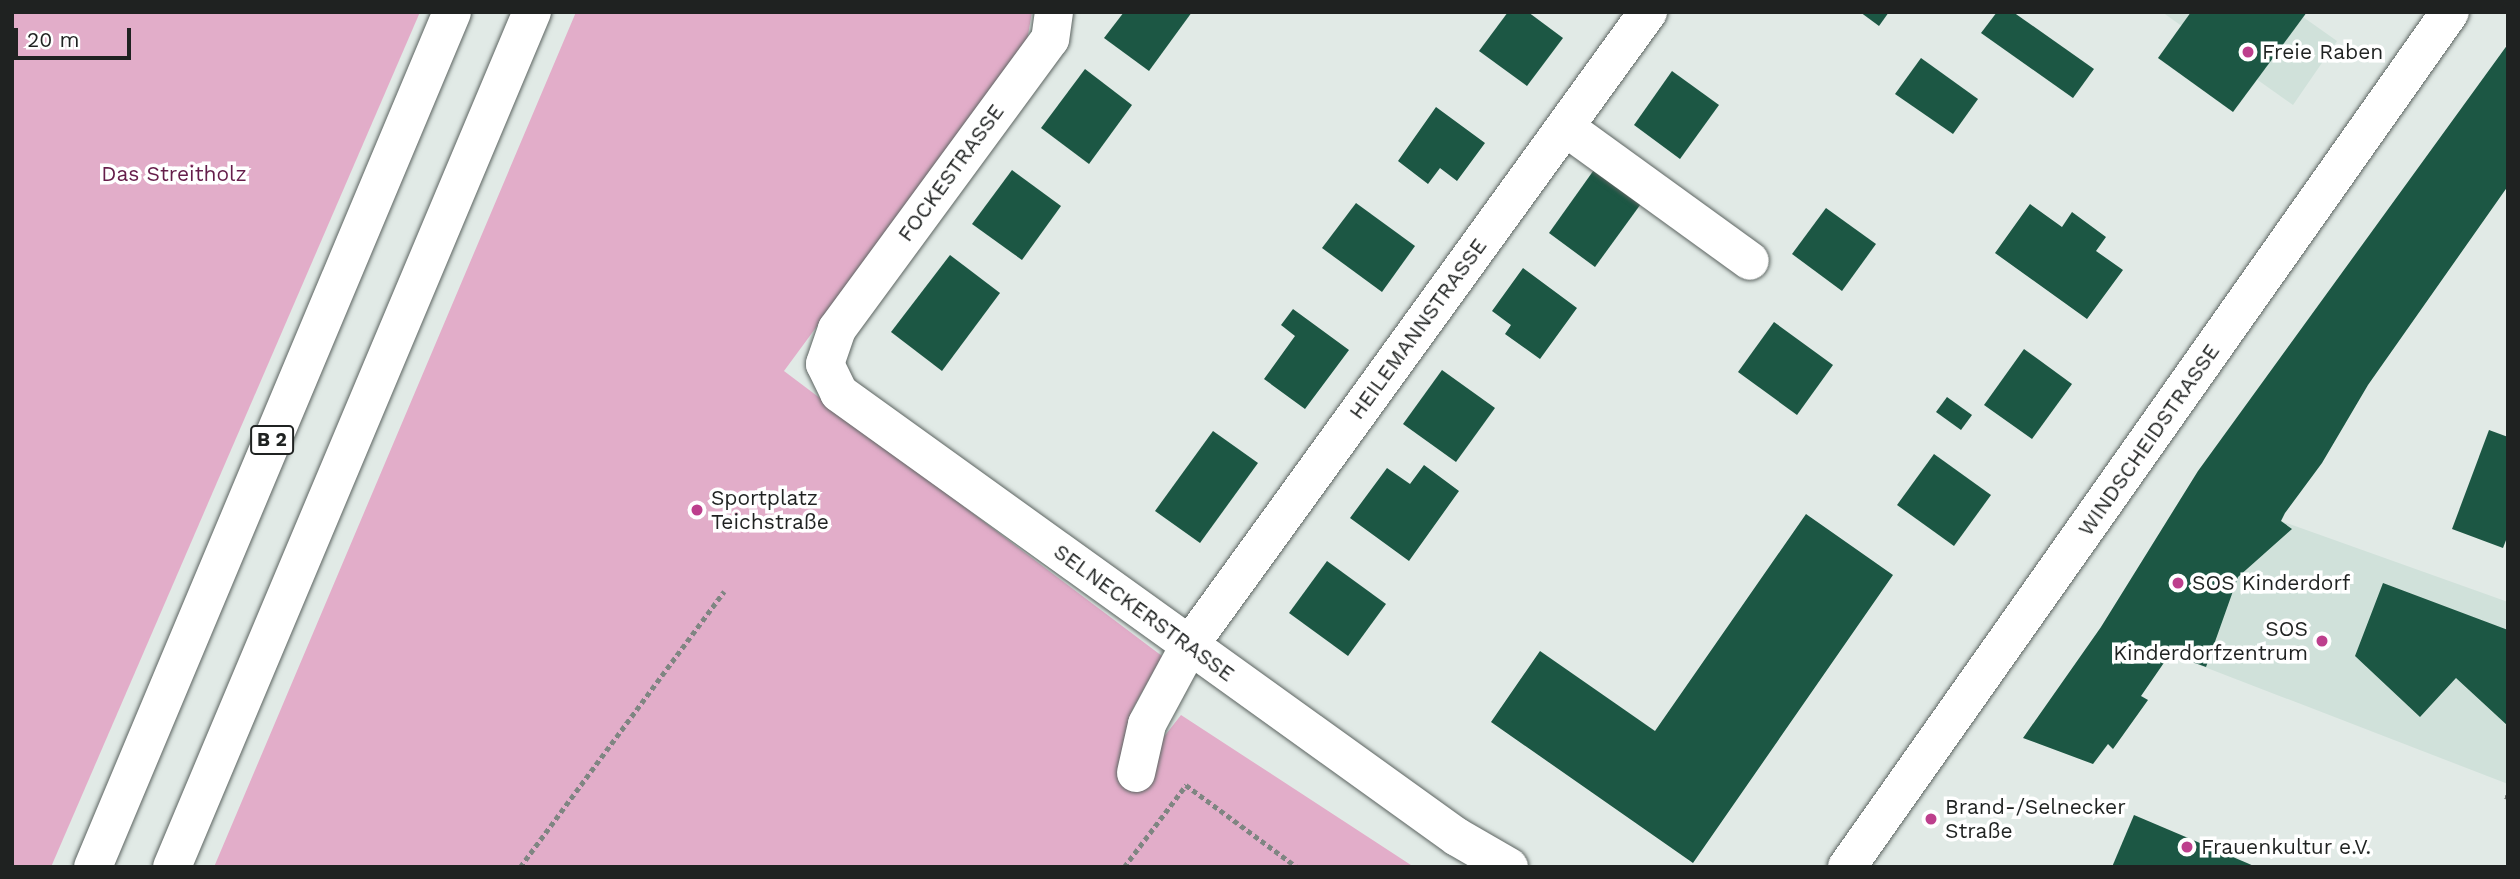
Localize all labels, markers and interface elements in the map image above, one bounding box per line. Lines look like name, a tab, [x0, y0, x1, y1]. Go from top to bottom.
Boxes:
scale bar	[18, 14, 135, 58]
text: 20 m	[27, 27, 79, 52]
place label: Freie Raben	[2262, 39, 2383, 65]
marker: Freie Raben	[2240, 44, 2256, 60]
street label: FOCKESTRASSE	[893, 100, 1009, 246]
park label: Das Streitholz	[101, 161, 247, 187]
street label: HEILEMANNSTRASSE	[1344, 234, 1492, 424]
street label: WINDSCHEIDSTRASSE	[2073, 339, 2225, 541]
road number: B 2	[249, 424, 295, 456]
place label: Sportplatz Teichstraße	[711, 485, 829, 535]
marker: Sportplatz Teichstraße	[689, 502, 705, 518]
street label: SELNECKERSTRASSE	[1049, 539, 1239, 687]
place label: SOS Kinderdorf	[2192, 570, 2350, 596]
marker: SOS Kinderdorf	[2170, 575, 2186, 591]
place label: SOS Kinderdorfzentrum	[2113, 616, 2308, 666]
marker: SOS Kinderdorfzentrum	[2314, 633, 2330, 649]
place label: Brand-/Selnecker Straße	[1945, 794, 2126, 844]
marker: Brand-/Selnecker Straße	[1923, 811, 1939, 827]
place label: Frauenkultur e.V.	[2201, 834, 2372, 860]
marker: Frauenkultur e.V.	[2179, 839, 2195, 855]

